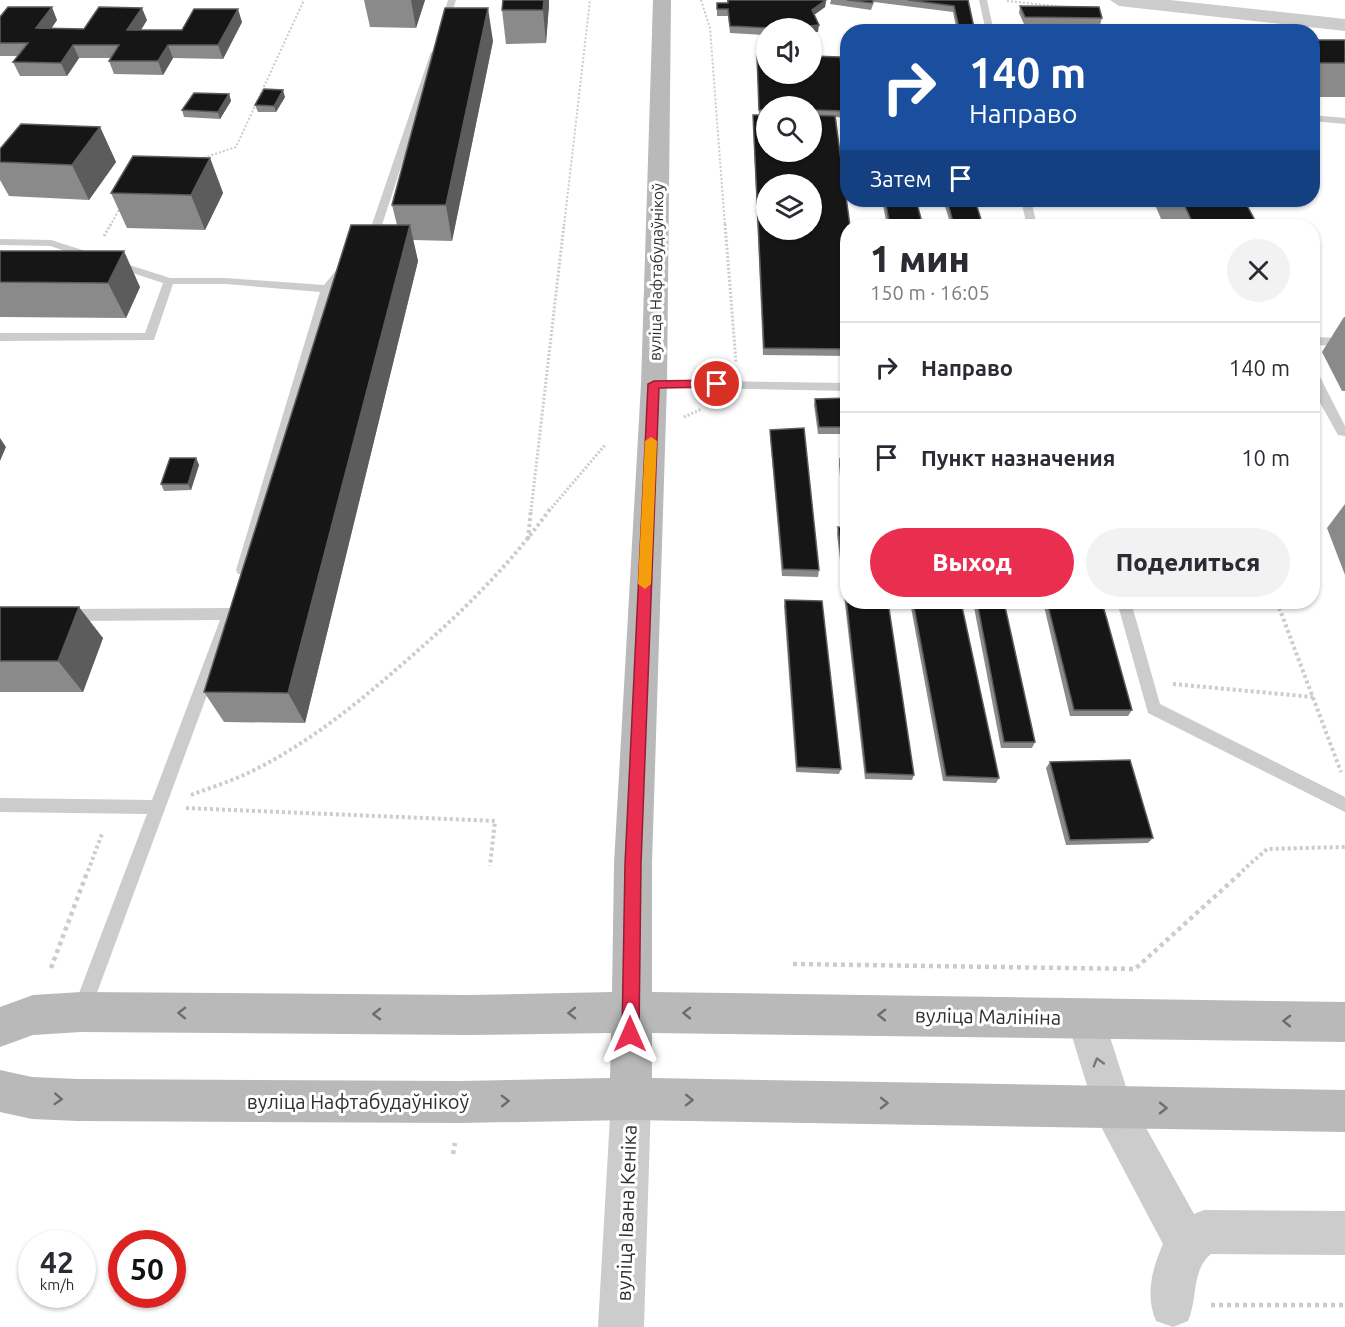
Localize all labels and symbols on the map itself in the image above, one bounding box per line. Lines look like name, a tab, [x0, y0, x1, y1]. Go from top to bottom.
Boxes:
street label: вуліца Нафтабудаўнікоў	[645, 183, 667, 361]
pin	[691, 358, 742, 409]
position arrow	[598, 1002, 662, 1066]
street label: вуліца Малініна	[915, 1003, 1061, 1029]
one-way arrow	[177, 1006, 186, 1019]
one-way arrow	[567, 1007, 576, 1019]
one-way arrow	[682, 1007, 691, 1019]
one-way arrow	[372, 1008, 381, 1020]
one-way arrow	[877, 1009, 886, 1021]
one-way arrow	[1282, 1015, 1291, 1027]
one-way arrow	[1093, 1057, 1106, 1067]
street label: вуліца Нафтабудаўнікоў	[247, 1090, 470, 1113]
one-way arrow	[53, 1093, 62, 1106]
one-way arrow	[685, 1093, 694, 1106]
one-way arrow	[500, 1095, 509, 1107]
one-way arrow	[880, 1097, 889, 1109]
one-way arrow	[1158, 1102, 1167, 1114]
street label: вуліца Івана Кеніка	[611, 1124, 641, 1302]
speed limit sign: 50	[108, 1230, 186, 1308]

